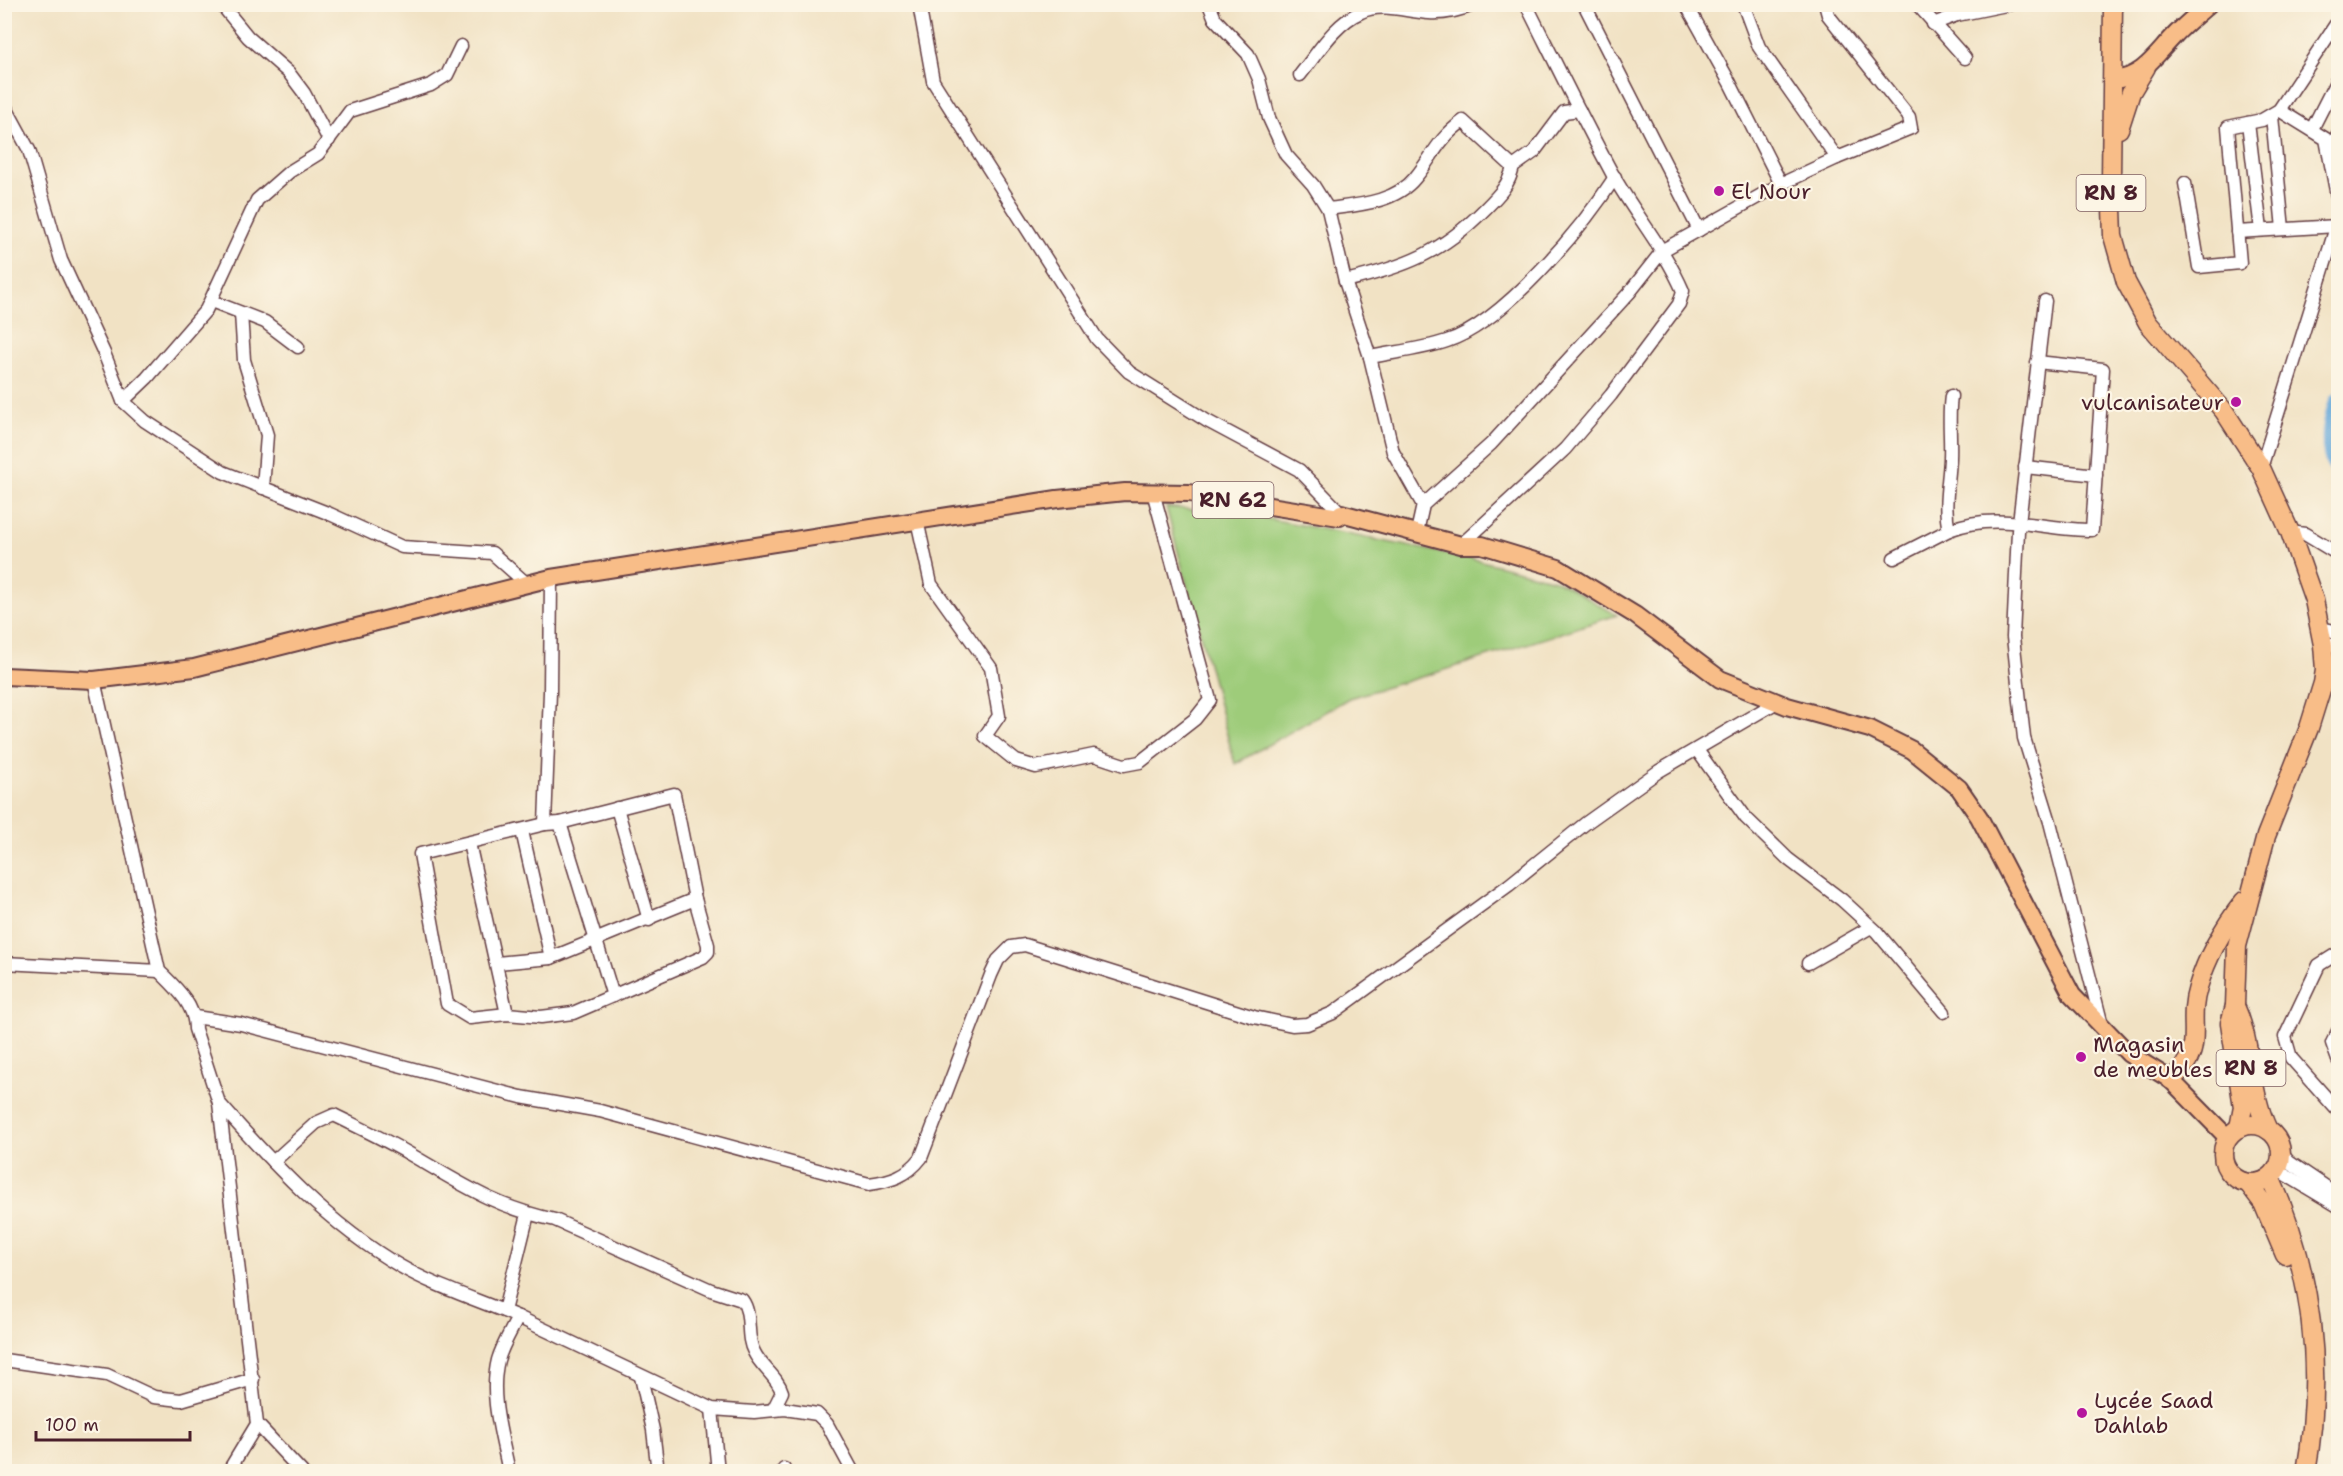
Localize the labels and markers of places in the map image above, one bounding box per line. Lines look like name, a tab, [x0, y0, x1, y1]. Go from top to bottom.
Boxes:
place label: El Nour	[1731, 177, 1811, 206]
marker: El Nour	[1712, 184, 1726, 198]
place label: vulcanisateur	[2081, 388, 2224, 417]
marker: vulcanisateur	[2229, 395, 2243, 409]
place label: Magasin de meubles	[2093, 1030, 2213, 1084]
marker: Magasin de meubles	[2074, 1050, 2088, 1064]
place label: Lycée Saad Dahlab	[2094, 1386, 2214, 1440]
marker: Lycée Saad Dahlab	[2075, 1406, 2089, 1420]

